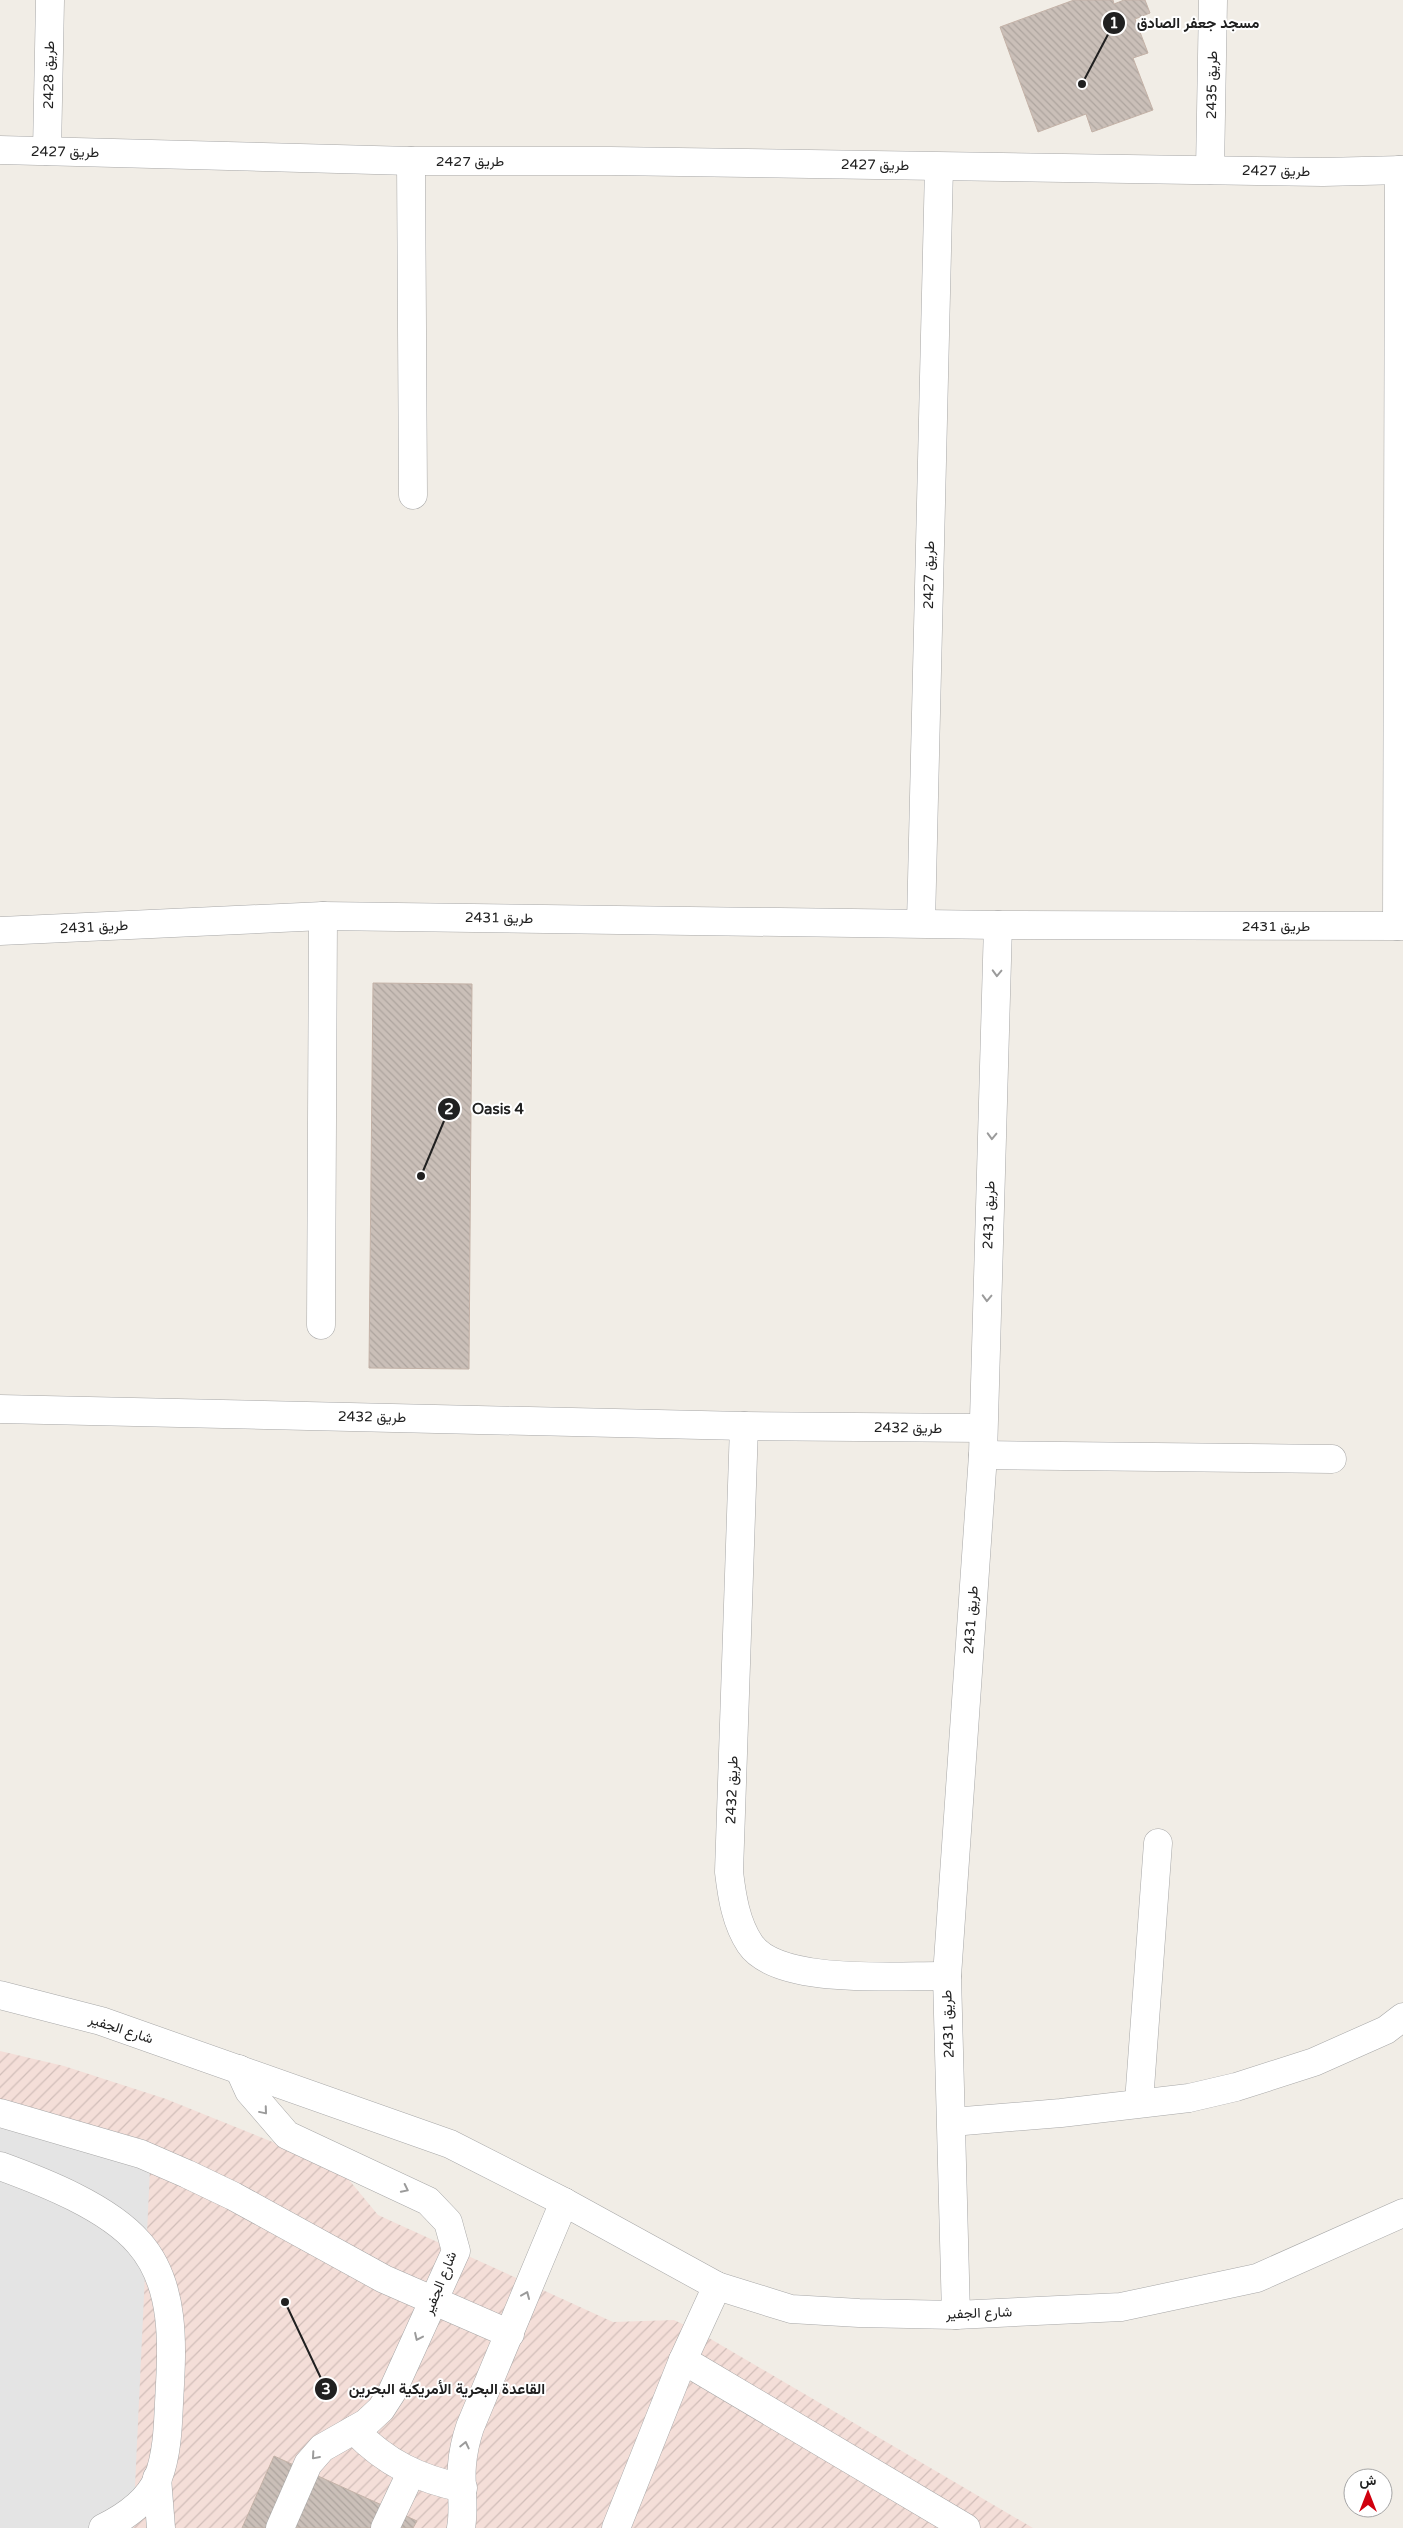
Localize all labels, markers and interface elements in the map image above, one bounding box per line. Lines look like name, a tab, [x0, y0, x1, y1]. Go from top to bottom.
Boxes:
callout: مسجد جعفر الصادق	[1102, 8, 1270, 38]
text: 1	[1109, 14, 1119, 32]
text: مسجد جعفر الصادق	[1137, 14, 1259, 32]
street label: طريق 2428	[40, 41, 58, 109]
street label: طريق 2435	[1203, 51, 1221, 119]
street label: طريق 2427	[31, 143, 99, 161]
street label: طريق 2427	[436, 153, 504, 170]
street label: طريق 2427	[841, 156, 909, 174]
street label: طريق 2427	[1242, 162, 1310, 180]
street label: طريق 2427	[920, 541, 938, 609]
street label: طريق 2431	[465, 909, 533, 927]
street label: طريق 2431	[59, 917, 129, 937]
street label: طريق 2431	[1242, 918, 1310, 935]
one-way arrow	[992, 970, 1002, 978]
callout: Oasis 4	[437, 1094, 534, 1124]
text: 2	[444, 1100, 454, 1118]
text: Oasis 4	[472, 1100, 525, 1118]
one-way arrow	[987, 1132, 997, 1140]
street label: طريق 2431	[979, 1180, 999, 1250]
one-way arrow	[982, 1295, 992, 1303]
street label: طريق 2432	[338, 1408, 406, 1426]
street label: طريق 2432	[874, 1419, 942, 1437]
street label: طريق 2431	[960, 1585, 982, 1655]
street label: طريق 2432	[722, 1755, 742, 1825]
street label: طريق 2431	[938, 1989, 958, 2059]
street label: شارع الجفير	[85, 2010, 155, 2049]
one-way arrow	[259, 2105, 268, 2114]
one-way arrow	[399, 2183, 408, 2193]
street label: شارع الجفير	[419, 2249, 462, 2319]
one-way arrow	[520, 2291, 531, 2300]
street label: شارع الجفير	[944, 2303, 1013, 2325]
one-way arrow	[413, 2332, 424, 2341]
callout: القاعدة البحرية الأمريكية البحرين	[314, 2374, 555, 2404]
text: 3	[321, 2380, 331, 2398]
text: القاعدة البحرية الأمريكية البحرين	[349, 2380, 545, 2398]
one-way arrow	[459, 2440, 470, 2449]
one-way arrow	[312, 2450, 321, 2459]
north arrow	[1343, 2468, 1393, 2518]
text: ش	[1360, 2472, 1377, 2489]

